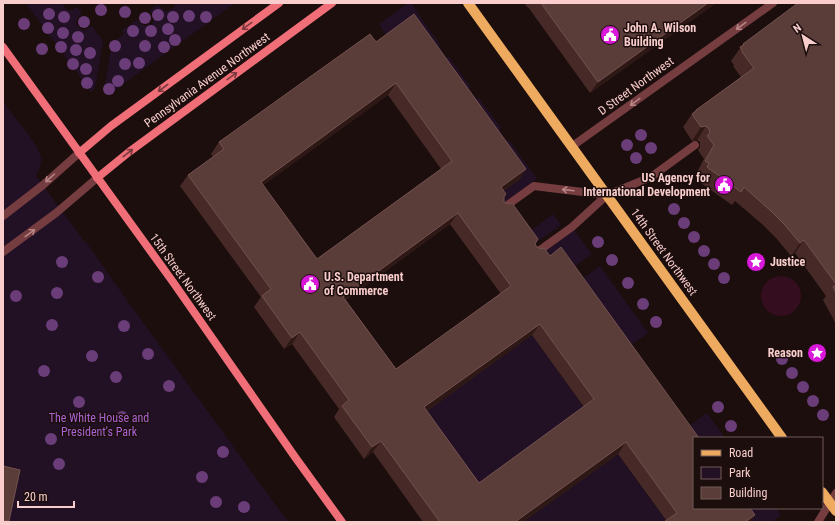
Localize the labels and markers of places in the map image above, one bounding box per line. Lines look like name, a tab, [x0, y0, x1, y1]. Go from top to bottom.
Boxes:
place label: John A. Wilson Building	[624, 21, 696, 49]
public building icon: John A. Wilson Building	[599, 24, 621, 46]
place label: US Agency for International Development	[583, 171, 710, 199]
public building icon: US Agency for International Development	[713, 174, 735, 196]
place icon: Justice	[745, 251, 767, 273]
place label: Justice	[770, 255, 805, 269]
place label: U.S. Department of Commerce	[324, 270, 404, 298]
public building icon: U.S. Department of Commerce	[299, 273, 321, 295]
place icon: Reason	[806, 342, 828, 364]
place label: Reason	[768, 346, 803, 360]

